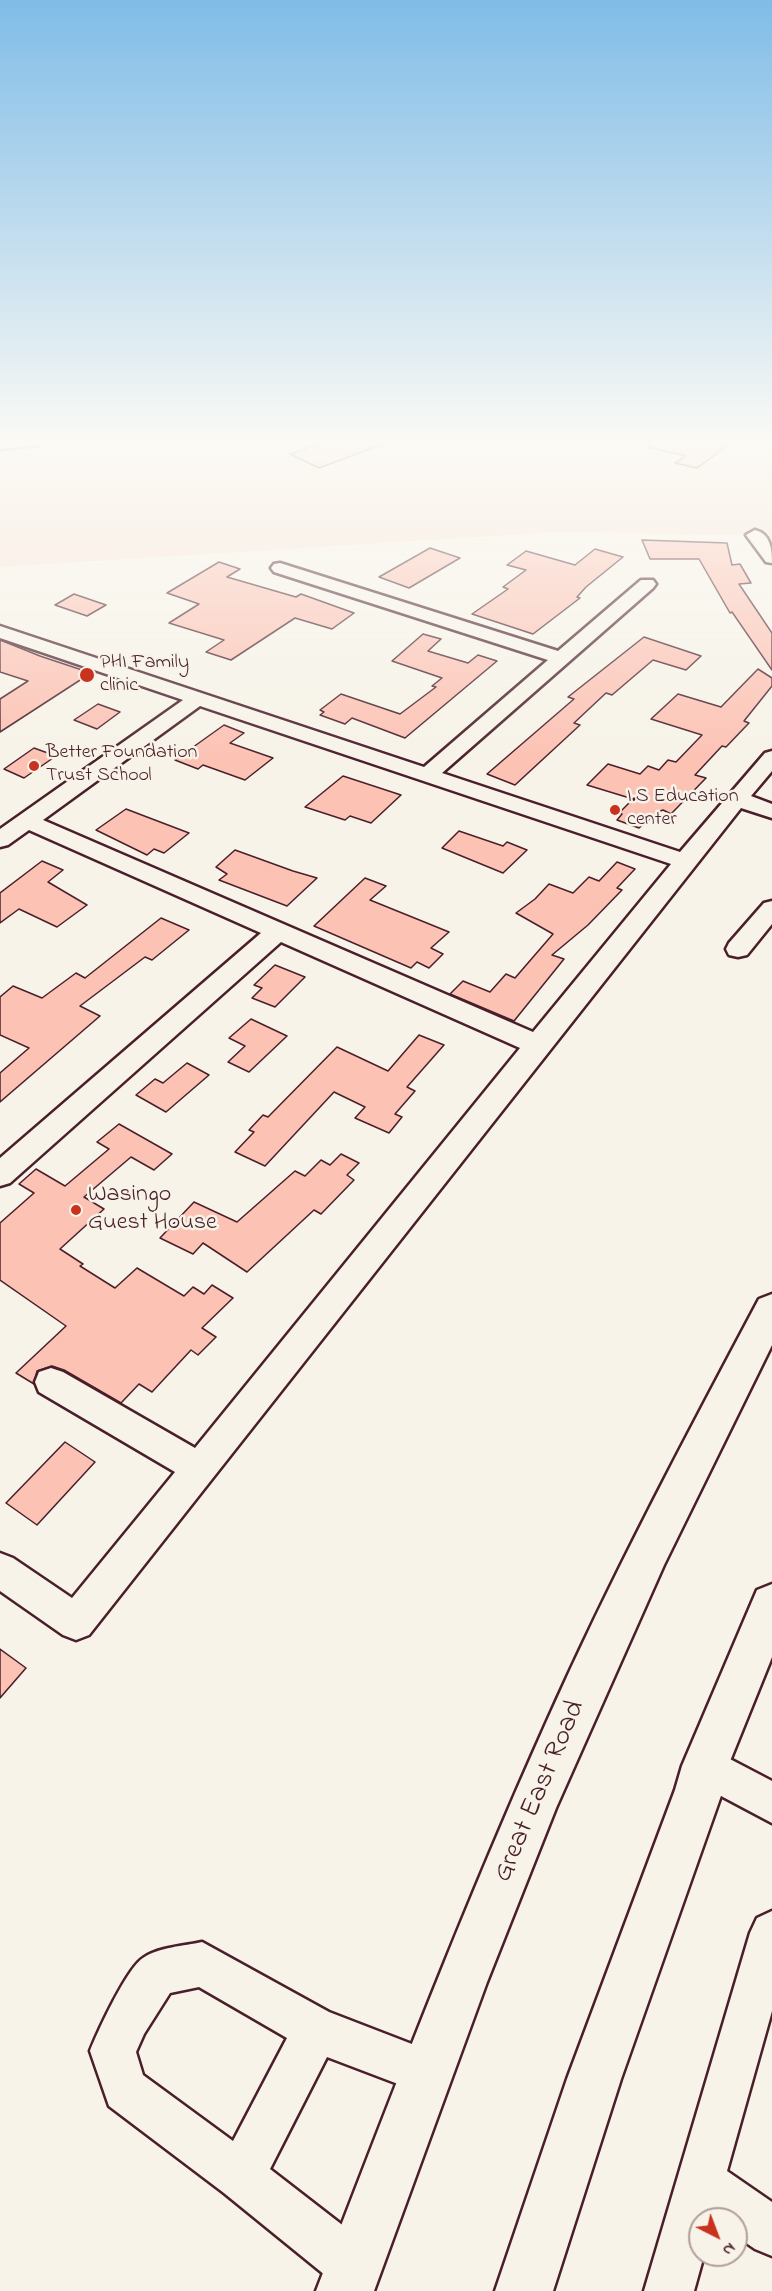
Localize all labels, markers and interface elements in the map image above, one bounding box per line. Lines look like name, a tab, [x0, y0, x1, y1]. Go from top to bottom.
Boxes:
place label: PHI Family clinic	[100, 652, 189, 699]
marker: PHI Family clinic	[78, 666, 96, 684]
place label: Better Foundation Trust School	[46, 742, 197, 789]
marker: Better Foundation Trust School	[27, 759, 41, 773]
place label: I.S Education center	[627, 786, 739, 833]
marker: I.S Education center	[608, 803, 622, 817]
place label: Wasingo Guest House	[88, 1182, 217, 1238]
marker: Wasingo Guest House	[69, 1203, 83, 1217]
street label: Great East Road	[488, 1696, 594, 1888]
north arrow	[688, 2207, 748, 2267]
text: N	[717, 2236, 741, 2261]

